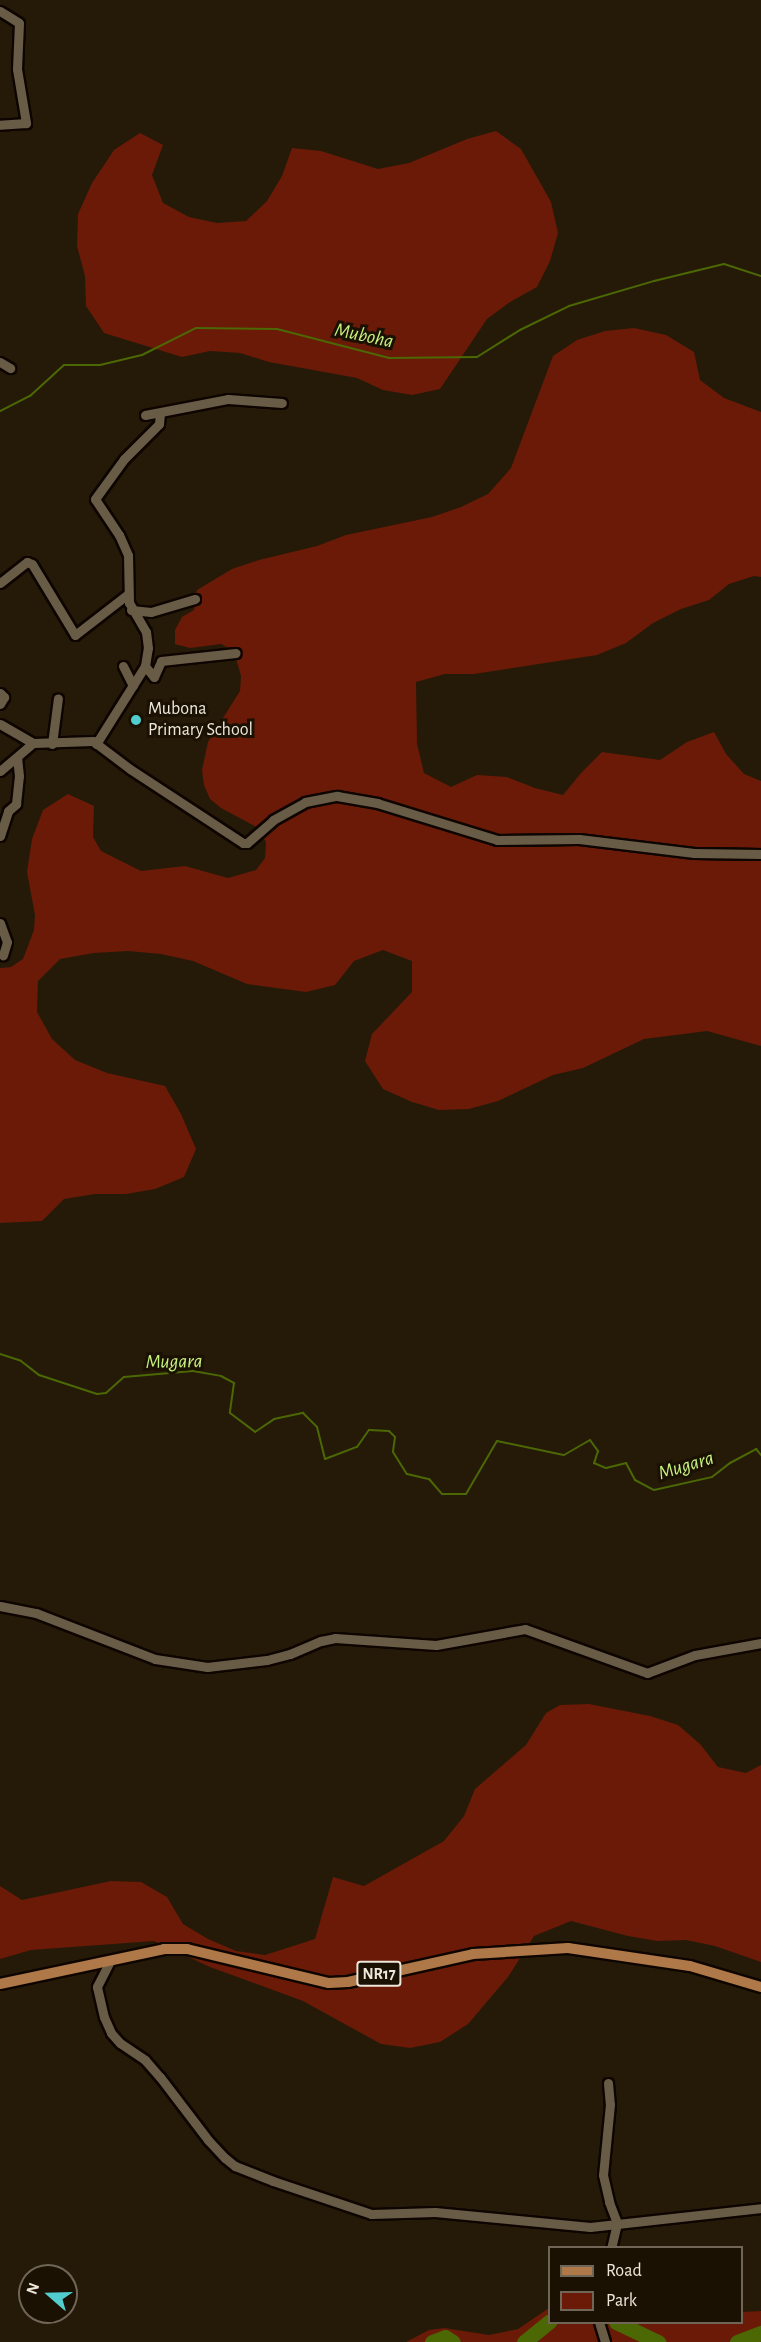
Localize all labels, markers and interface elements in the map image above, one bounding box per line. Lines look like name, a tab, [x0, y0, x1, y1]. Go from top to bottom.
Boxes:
water label: Muboha	[333, 318, 395, 354]
place label: Mubona Primary School	[148, 699, 253, 742]
marker: Mubona Primary School	[129, 713, 143, 727]
water label: Mugara	[145, 1350, 203, 1374]
water label: Mugara	[655, 1446, 717, 1486]
road number: NR17	[355, 1961, 403, 1987]
legend	[548, 2246, 743, 2324]
text: Road	[606, 2262, 642, 2280]
north arrow	[18, 2264, 78, 2324]
text: N	[24, 2281, 42, 2296]
text: Park	[606, 2292, 637, 2310]

